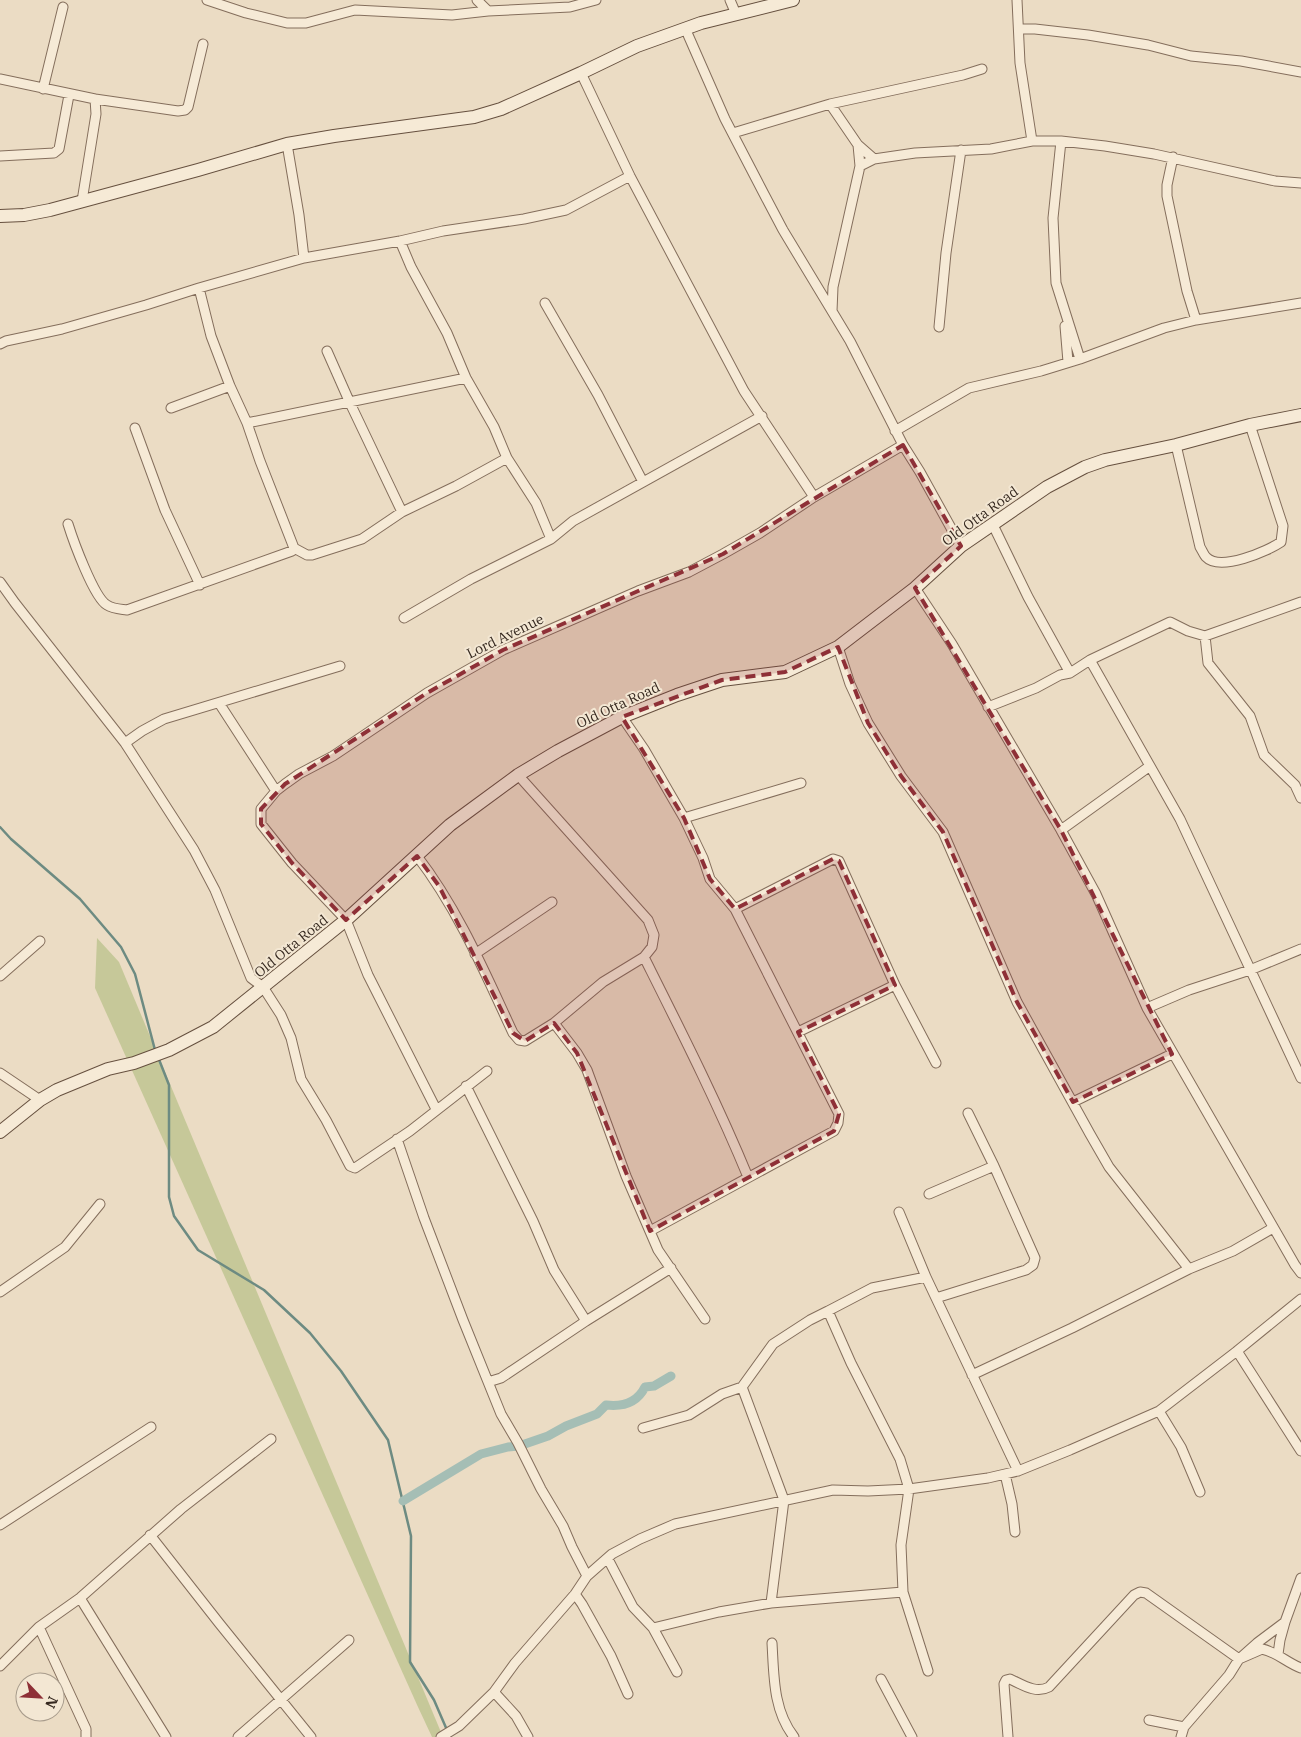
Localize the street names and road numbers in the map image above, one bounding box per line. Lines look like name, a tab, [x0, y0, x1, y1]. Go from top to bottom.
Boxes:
street label: Old Otta Road	[938, 482, 1022, 550]
street label: Lord Avenue	[464, 610, 546, 662]
street label: Old Otta Road	[573, 678, 663, 732]
street label: Old Otta Road	[250, 910, 332, 981]

